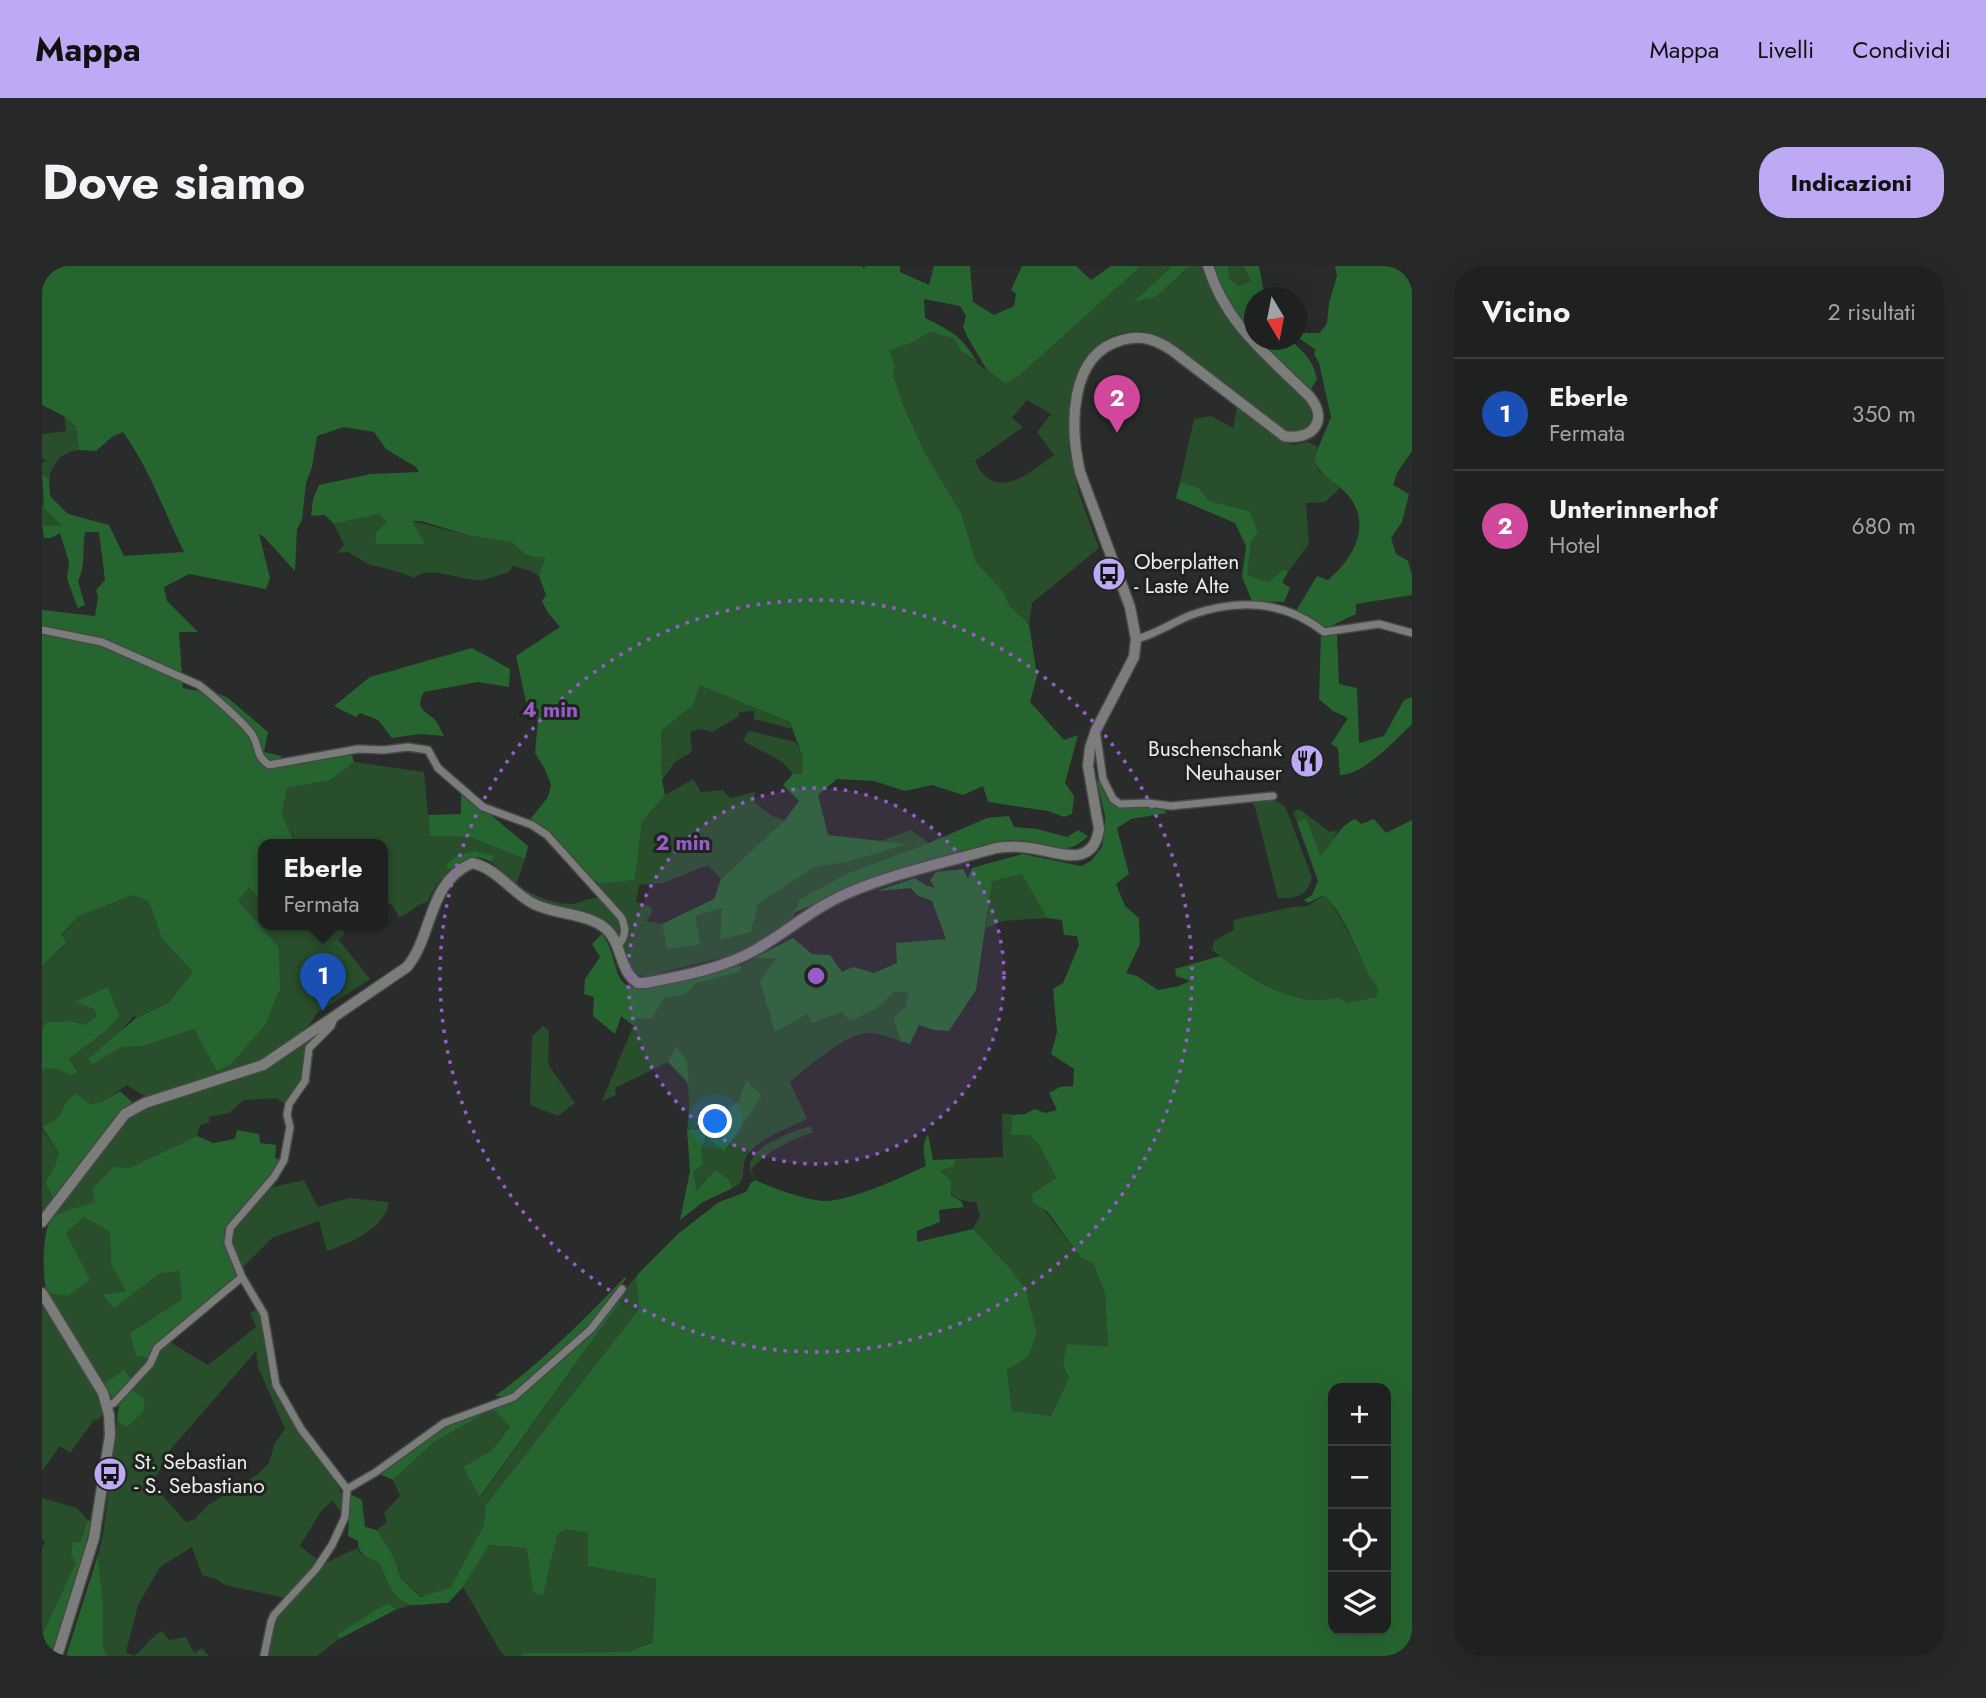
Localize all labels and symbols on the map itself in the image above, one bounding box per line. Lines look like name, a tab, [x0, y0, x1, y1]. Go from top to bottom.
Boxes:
north arrow	[1244, 287, 1307, 350]
pin: 2	[1094, 375, 1140, 433]
place label: Oberplatten - Laste Alte	[1134, 547, 1239, 601]
bus stop icon: Oberplatten - Laste Alte	[1090, 555, 1128, 593]
text: 4 min	[522, 695, 578, 725]
place label: Buschenschank Neuhauser	[1148, 734, 1283, 788]
restaurant icon: Buschenschank Neuhauser	[1288, 742, 1326, 780]
text: 2 min	[655, 828, 711, 858]
pin: 1	[300, 953, 346, 1011]
centre of rings	[804, 964, 828, 988]
your location	[698, 1104, 732, 1138]
place label: St. Sebastian - S. Sebastiano	[134, 1447, 265, 1501]
bus stop icon: St. Sebastian - S. Sebastiano	[91, 1455, 129, 1493]

